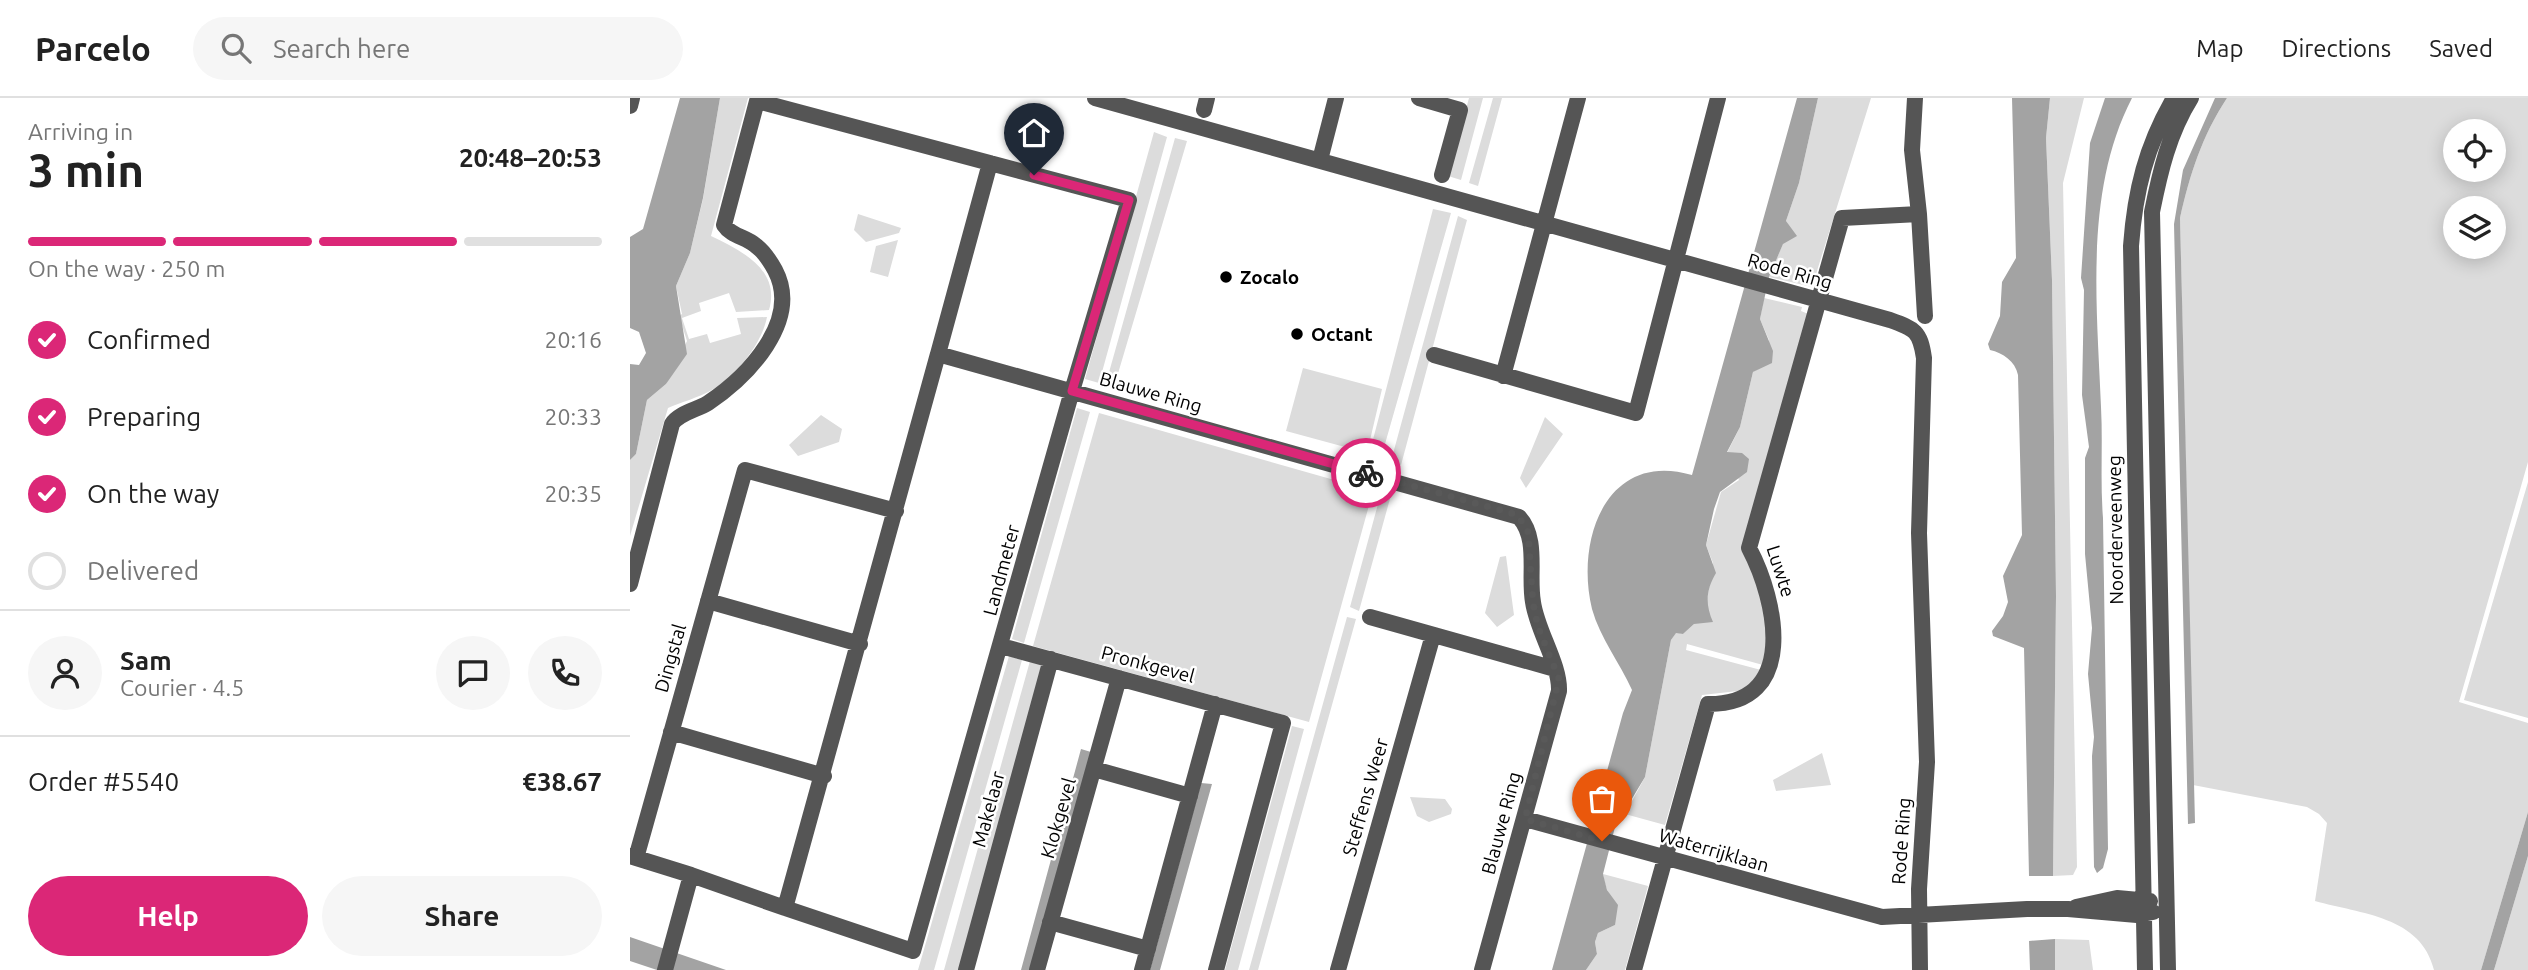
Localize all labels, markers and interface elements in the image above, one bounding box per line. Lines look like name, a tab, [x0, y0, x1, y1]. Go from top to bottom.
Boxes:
search box	[193, 17, 683, 80]
icon: search	[217, 29, 255, 67]
text: Parcelo	[35, 30, 151, 67]
text: Search here	[273, 34, 410, 63]
text: Map	[2196, 35, 2243, 62]
text: Directions	[2281, 35, 2391, 62]
text: Saved	[2429, 35, 2493, 62]
pin	[1004, 103, 1064, 175]
icon: home	[1015, 114, 1053, 152]
text: Arriving in	[28, 119, 133, 144]
map controls	[2443, 119, 2506, 259]
button: locate	[2443, 119, 2506, 182]
text: 20:48–20:53	[459, 143, 602, 172]
text: 3 min	[28, 144, 144, 196]
button: layers	[2443, 196, 2506, 259]
street label: Rode Ring	[1745, 248, 1835, 294]
text: On the way · 250 m	[28, 256, 225, 281]
place label: Zocalo	[1240, 266, 1299, 288]
marker: Zocalo	[1218, 269, 1234, 285]
icon: check	[28, 321, 66, 359]
place label: Octant	[1311, 323, 1373, 345]
text: Confirmed	[87, 325, 211, 354]
marker: Octant	[1289, 326, 1305, 342]
text: 20:16	[544, 327, 602, 352]
street label: Blauwe Ring	[1097, 367, 1205, 417]
icon: check	[28, 398, 66, 436]
text: Preparing	[87, 402, 201, 431]
text: 20:33	[544, 404, 602, 429]
courier	[1331, 438, 1401, 508]
icon: bike	[1347, 454, 1385, 492]
street label: Noorderveenweg	[2103, 455, 2127, 605]
icon: check	[28, 475, 66, 513]
text: On the way	[87, 479, 219, 508]
text: 20:35	[544, 481, 602, 506]
street label: Landmeter	[978, 522, 1024, 618]
street label: Luwte	[1762, 542, 1800, 600]
text: Delivered	[87, 556, 199, 585]
street label: Dingstal	[650, 621, 690, 695]
button: person	[28, 636, 102, 710]
button: chat	[436, 636, 510, 710]
button: phone	[528, 636, 602, 710]
street label: Pronkgevel	[1099, 641, 1197, 687]
text: Sam	[120, 646, 172, 675]
text: Courier · 4.5	[120, 675, 244, 700]
street label: Steffens Weer	[1338, 735, 1392, 859]
text: Order #5540	[28, 767, 179, 796]
text: €38.67	[522, 767, 602, 796]
street label: Makelaar	[967, 769, 1009, 849]
street label: Blauwe Ring	[1477, 769, 1525, 877]
pin	[1572, 769, 1632, 841]
street label: Klokgevel	[1036, 775, 1080, 861]
icon: bag	[1583, 780, 1621, 818]
street label: Rode Ring	[1887, 797, 1915, 885]
street label: Waterrijklaan	[1656, 824, 1772, 876]
button: Help	[28, 876, 308, 956]
button: Share	[322, 876, 602, 956]

